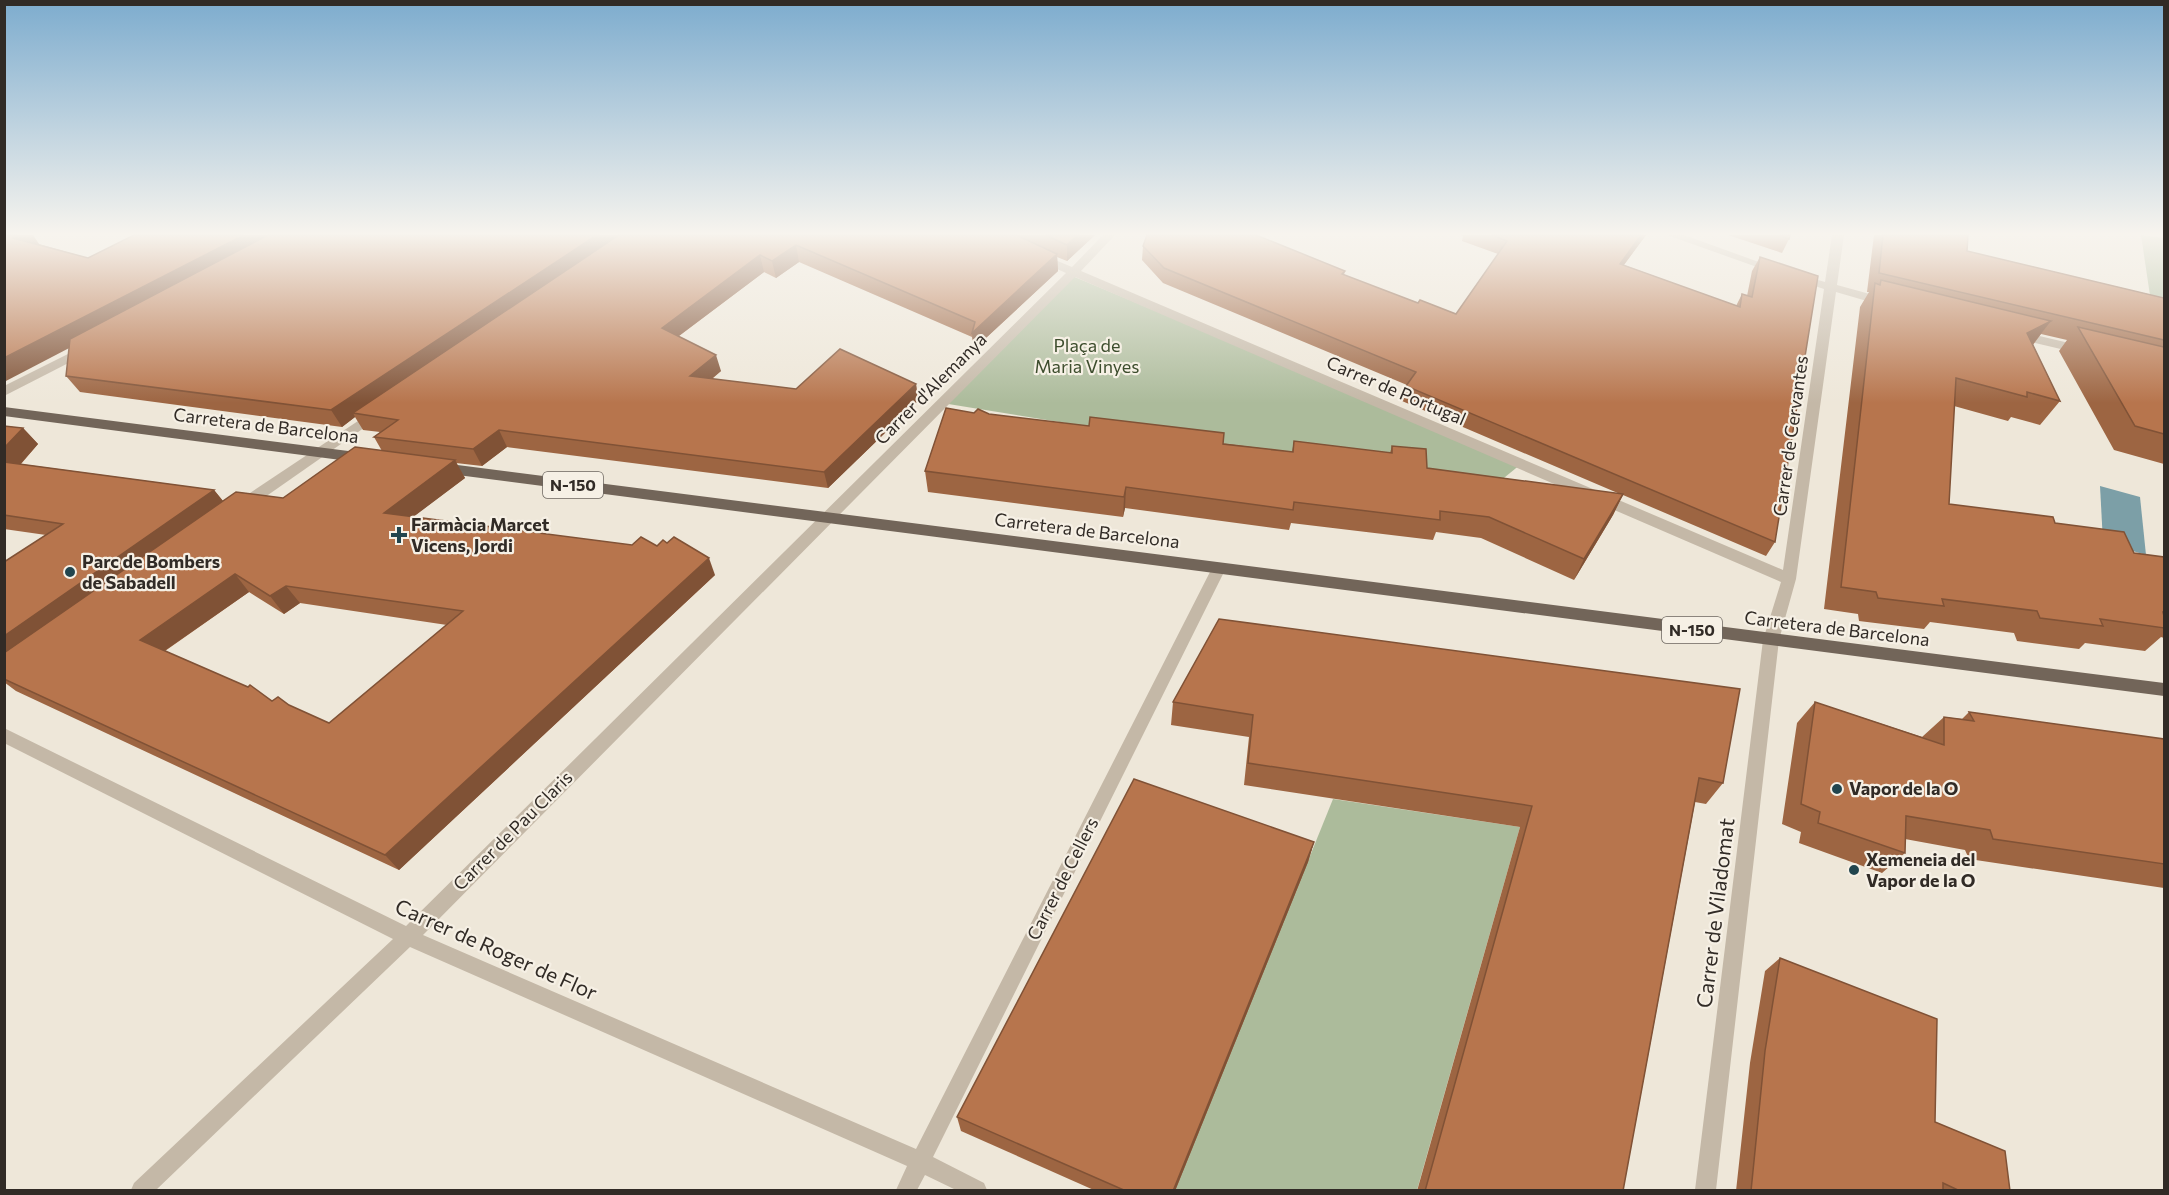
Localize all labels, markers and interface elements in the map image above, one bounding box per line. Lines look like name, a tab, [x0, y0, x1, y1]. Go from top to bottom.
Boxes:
street label: Carrer d'Alemanya	[870, 328, 991, 449]
park label: Plaça de Maria Vinyes	[1035, 334, 1139, 377]
street label: Carrer de Portugal	[1323, 351, 1469, 429]
street label: Carrer de Cervantes	[1768, 354, 1812, 518]
street label: Carretera de Barcelona	[172, 403, 360, 447]
road number: N-150	[543, 472, 603, 498]
street label: Carretera de Barcelona	[993, 508, 1181, 552]
place label: Farmàcia Marcet Vicens, Jordi	[411, 513, 550, 556]
marker: Farmàcia Marcet Vicens, Jordi	[392, 528, 406, 542]
place label: Parc de Bombers de Sabadell	[82, 550, 220, 593]
marker: Parc de Bombers de Sabadell	[63, 565, 77, 579]
street label: Carretera de Barcelona	[1743, 606, 1931, 650]
road number: N-150	[1662, 617, 1722, 643]
street label: Carrer de Pau Claris	[448, 766, 577, 895]
place label: Vapor de la O	[1849, 777, 1958, 799]
marker: Vapor de la O	[1830, 782, 1844, 796]
street label: Carrer de Cellers	[1022, 813, 1103, 944]
street label: Carrer de Viladomat	[1690, 816, 1739, 1009]
place label: Xemeneia del Vapor de la O	[1866, 848, 1975, 891]
marker: Xemeneia del Vapor de la O	[1847, 863, 1861, 877]
street label: Carrer de Roger de Flor	[392, 893, 602, 1005]

